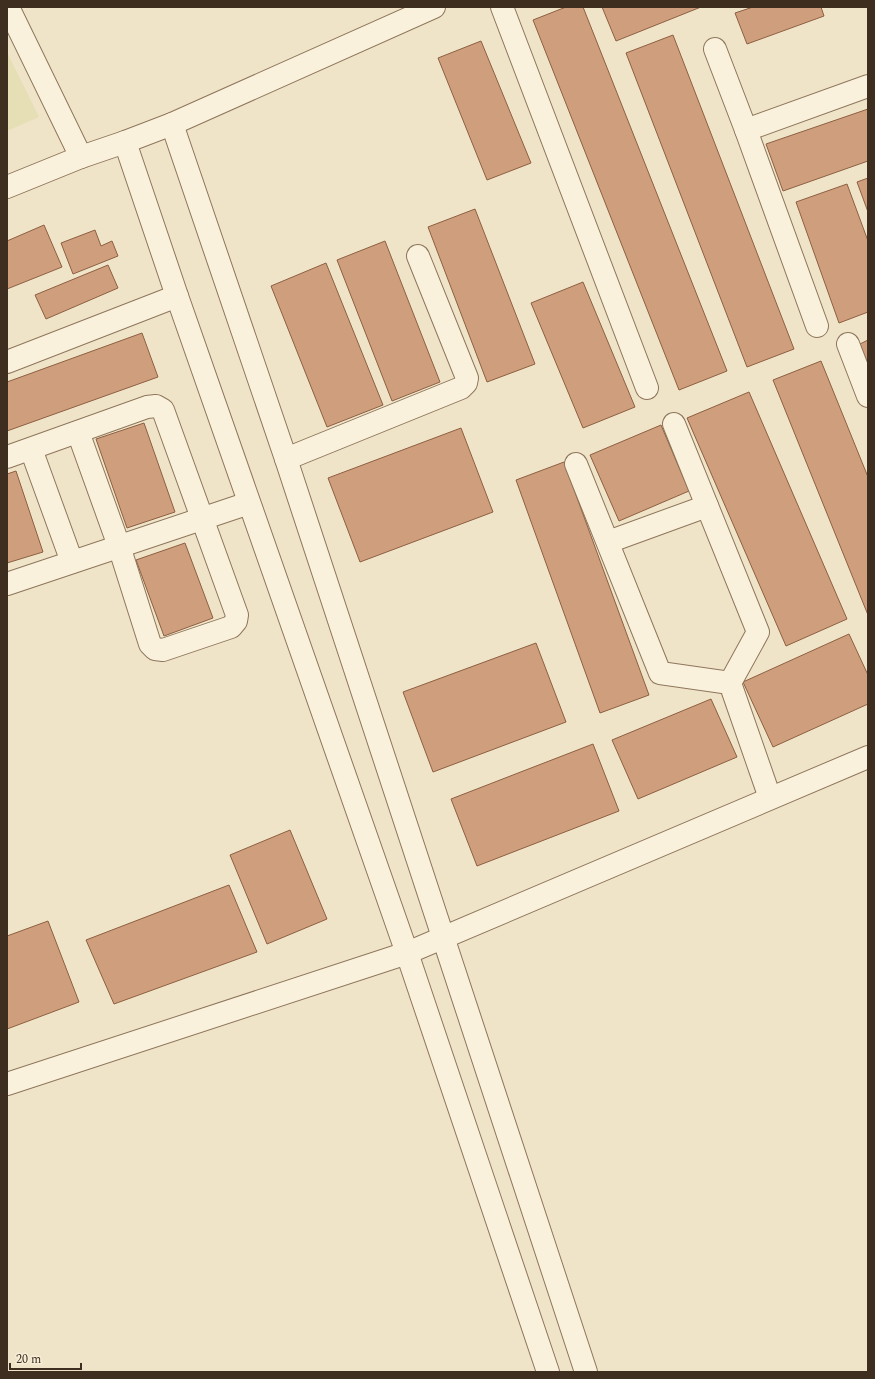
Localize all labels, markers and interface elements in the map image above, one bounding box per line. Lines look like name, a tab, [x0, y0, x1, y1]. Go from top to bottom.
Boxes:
scale bar	[10, 1345, 81, 1371]
text: 20 m	[16, 1350, 41, 1369]

